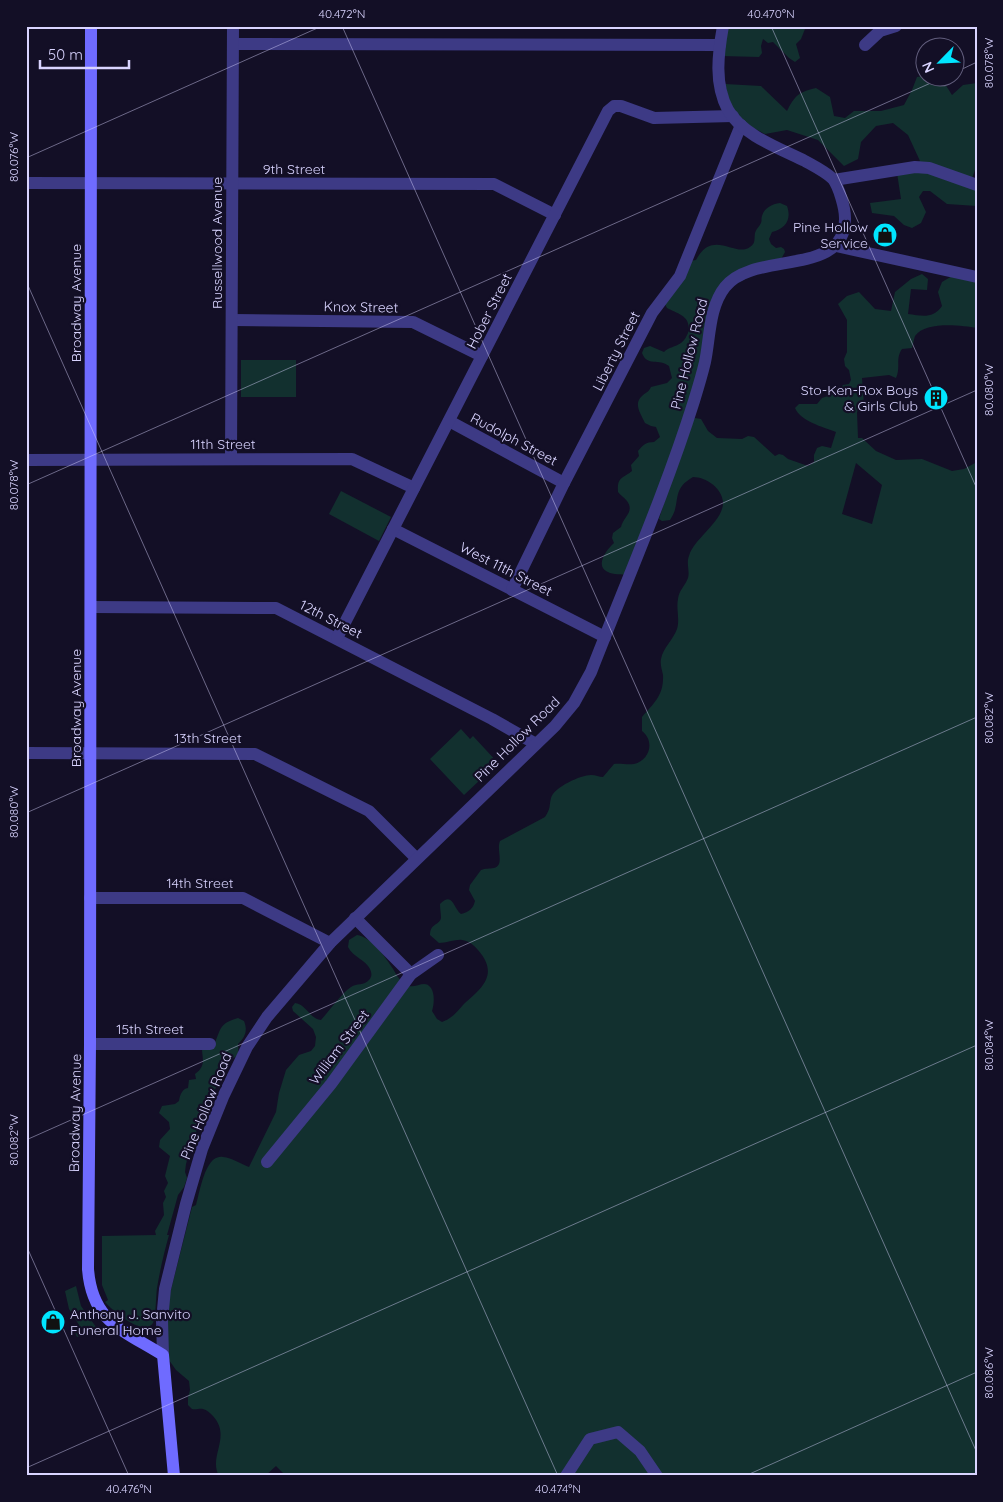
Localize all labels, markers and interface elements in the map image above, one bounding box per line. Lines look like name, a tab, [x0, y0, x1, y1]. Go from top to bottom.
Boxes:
text: 40.472°N	[319, 6, 365, 21]
text: 40.470°N	[747, 6, 795, 21]
text: 80.078°W	[981, 37, 996, 88]
scale bar	[40, 38, 129, 70]
north arrow	[916, 38, 966, 88]
text: 50 m	[48, 45, 83, 64]
text: N	[918, 59, 938, 76]
text: 80.076°W	[6, 132, 21, 182]
street label: 9th Street	[263, 160, 326, 178]
street label: Russellwood Avenue	[208, 177, 226, 309]
place label: Pine Hollow Service	[793, 218, 868, 252]
shop icon: Pine Hollow Service	[872, 222, 898, 248]
street label: Broadway Avenue	[67, 244, 85, 362]
street label: Hober Street	[462, 270, 516, 352]
street label: Knox Street	[324, 297, 399, 317]
street label: Pine Hollow Road	[667, 297, 711, 411]
street label: Liberty Street	[588, 308, 644, 394]
text: 80.080°W	[981, 364, 996, 416]
place label: Sto-Ken-Rox Boys & Girls Club	[801, 381, 918, 415]
building icon: Sto-Ken-Rox Boys & Girls Club	[923, 385, 949, 411]
street label: Rudolph Street	[467, 409, 561, 470]
street label: 11th Street	[190, 435, 256, 453]
text: 80.078°W	[6, 459, 21, 510]
street label: West 11th Street	[457, 538, 556, 600]
street label: 12th Street	[297, 596, 365, 643]
street label: Broadway Avenue	[67, 649, 85, 767]
street label: Pine Hollow Road	[470, 692, 564, 786]
text: 80.082°W	[981, 692, 996, 744]
street label: 13th Street	[174, 729, 242, 747]
text: 80.080°W	[6, 786, 21, 838]
street label: 14th Street	[166, 874, 234, 892]
street label: William Street	[305, 1006, 373, 1088]
text: 80.084°W	[981, 1019, 996, 1071]
street label: 15th Street	[116, 1020, 184, 1038]
street label: Pine Hollow Road	[176, 1050, 236, 1162]
street label: Broadway Avenue	[65, 1054, 85, 1172]
text: 80.082°W	[6, 1114, 21, 1166]
place label: Anthony J. Sanvito Funeral Home	[70, 1305, 190, 1339]
shop icon: Anthony J. Sanvito Funeral Home	[40, 1309, 66, 1335]
text: 80.086°W	[981, 1347, 996, 1399]
text: 40.476°N	[106, 1481, 152, 1496]
text: 40.474°N	[535, 1481, 581, 1496]

